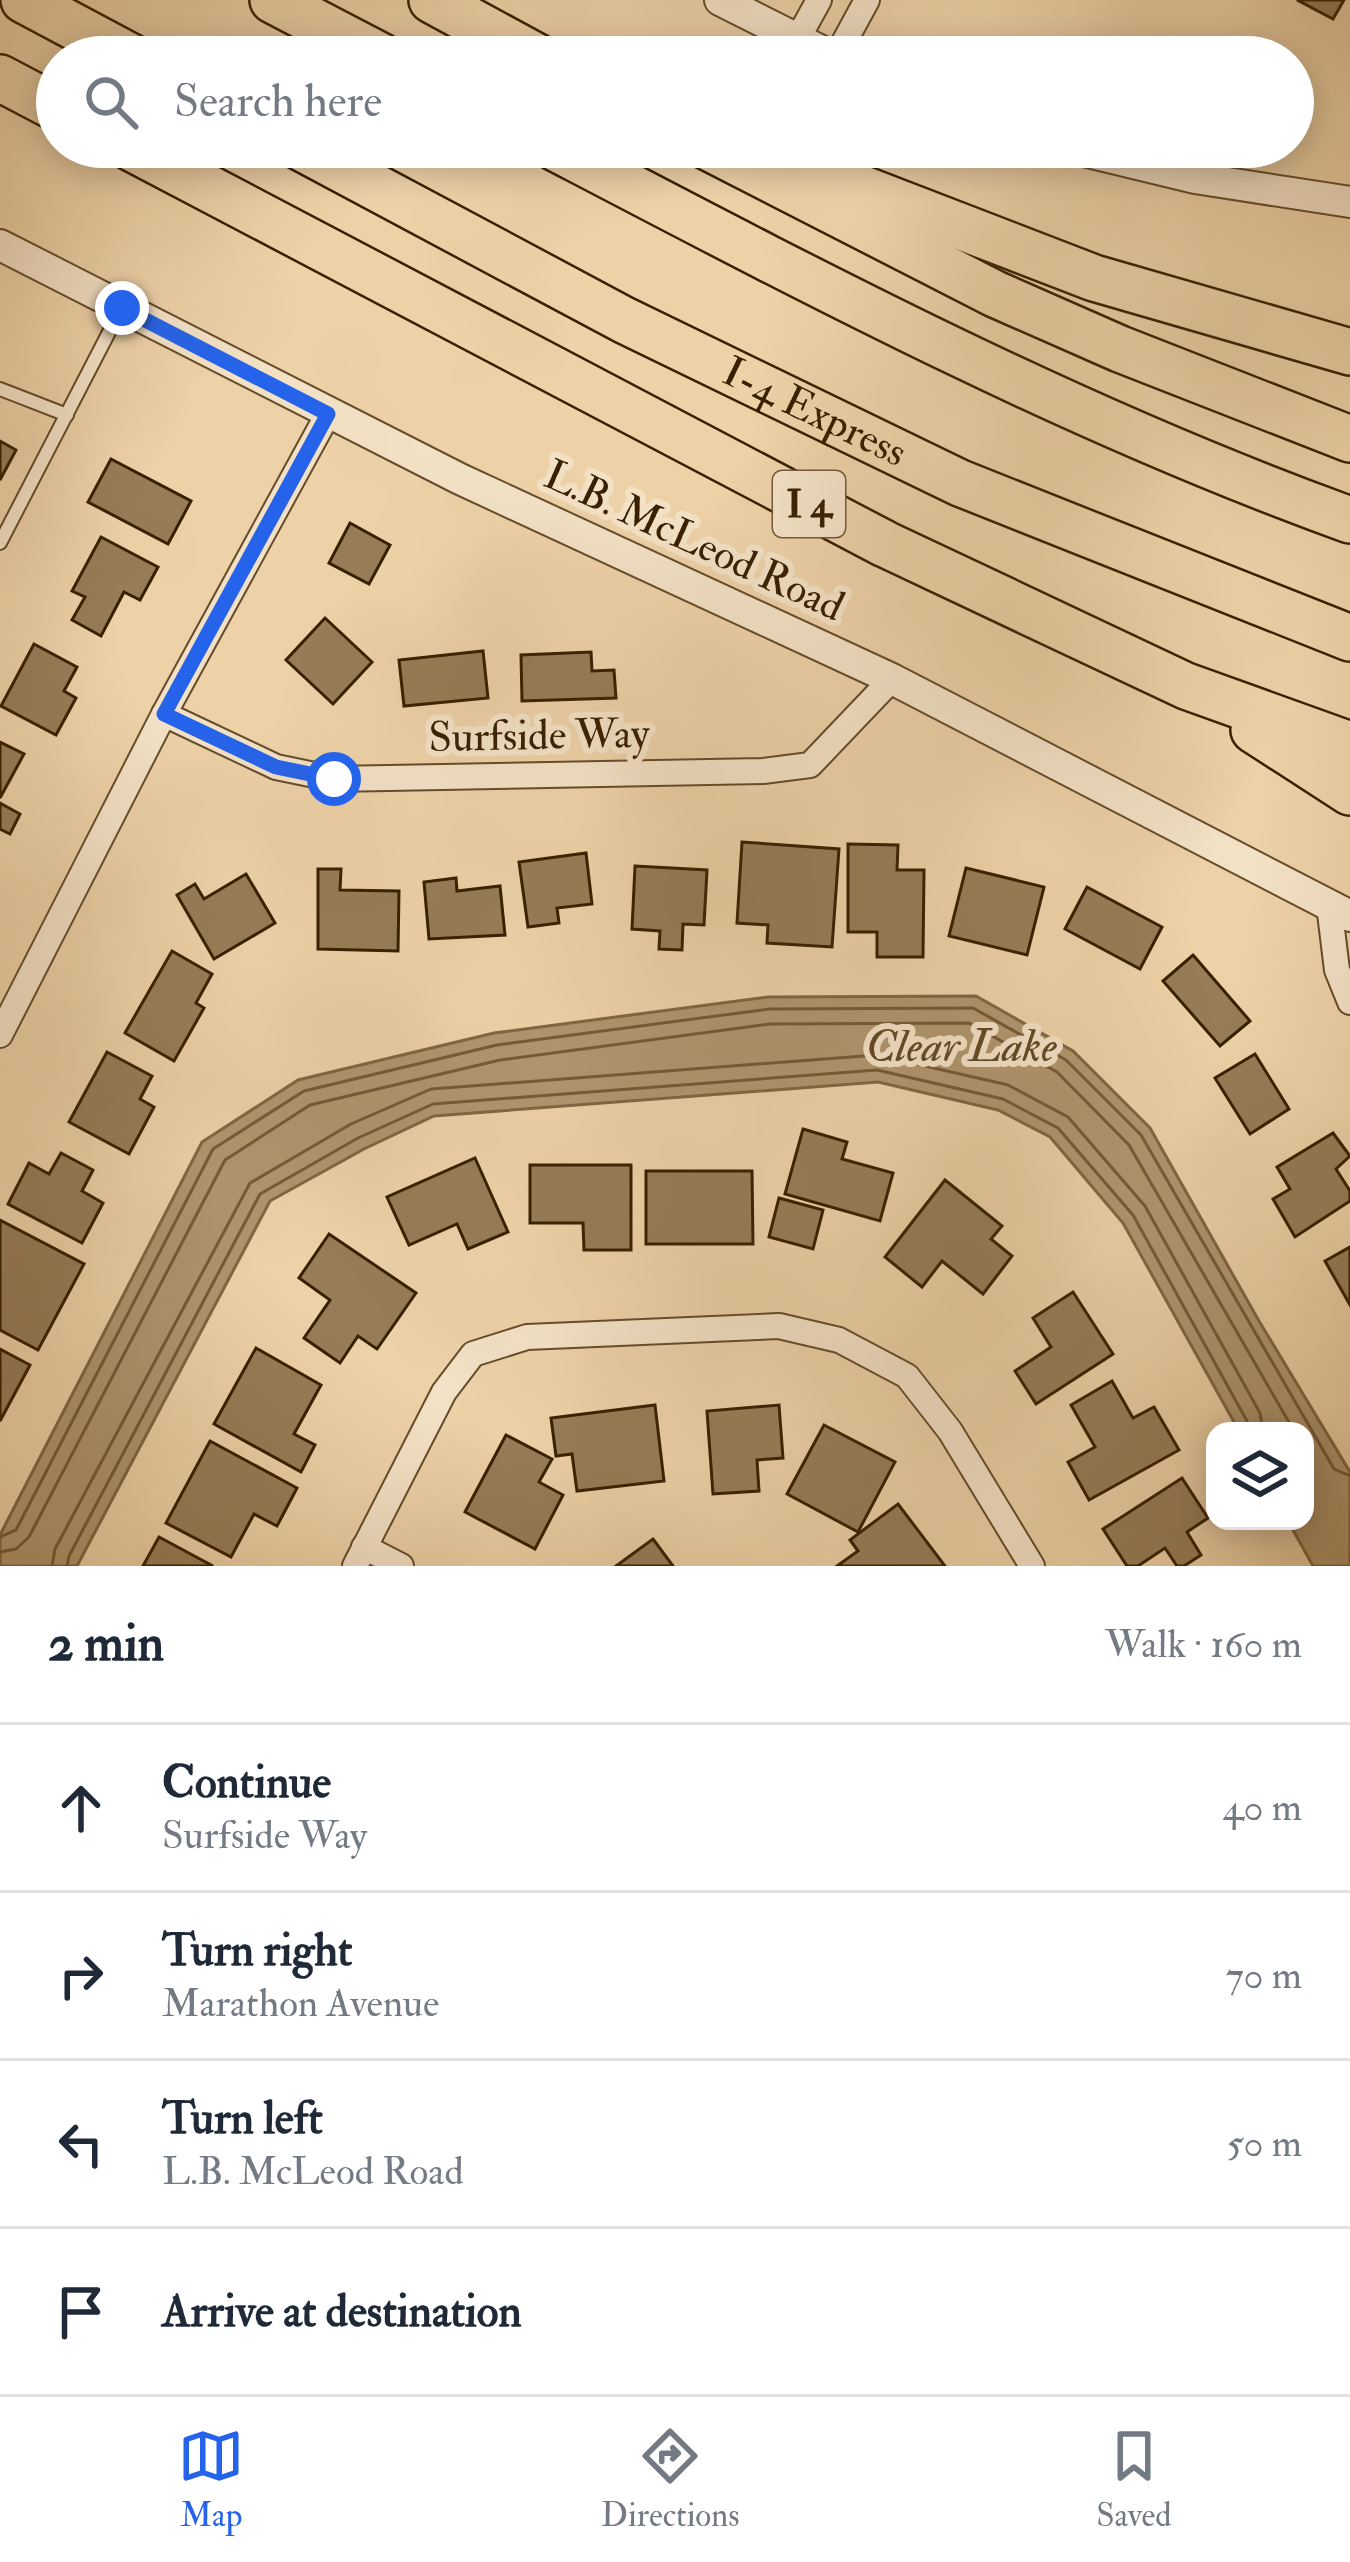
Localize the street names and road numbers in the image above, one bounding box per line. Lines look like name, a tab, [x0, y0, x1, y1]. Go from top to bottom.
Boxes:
street label: I-4 Express	[714, 346, 915, 479]
street label: L.B. McLeod Road	[536, 449, 852, 633]
road number: I 4	[773, 471, 845, 537]
street label: Surfside Way	[428, 708, 650, 764]

